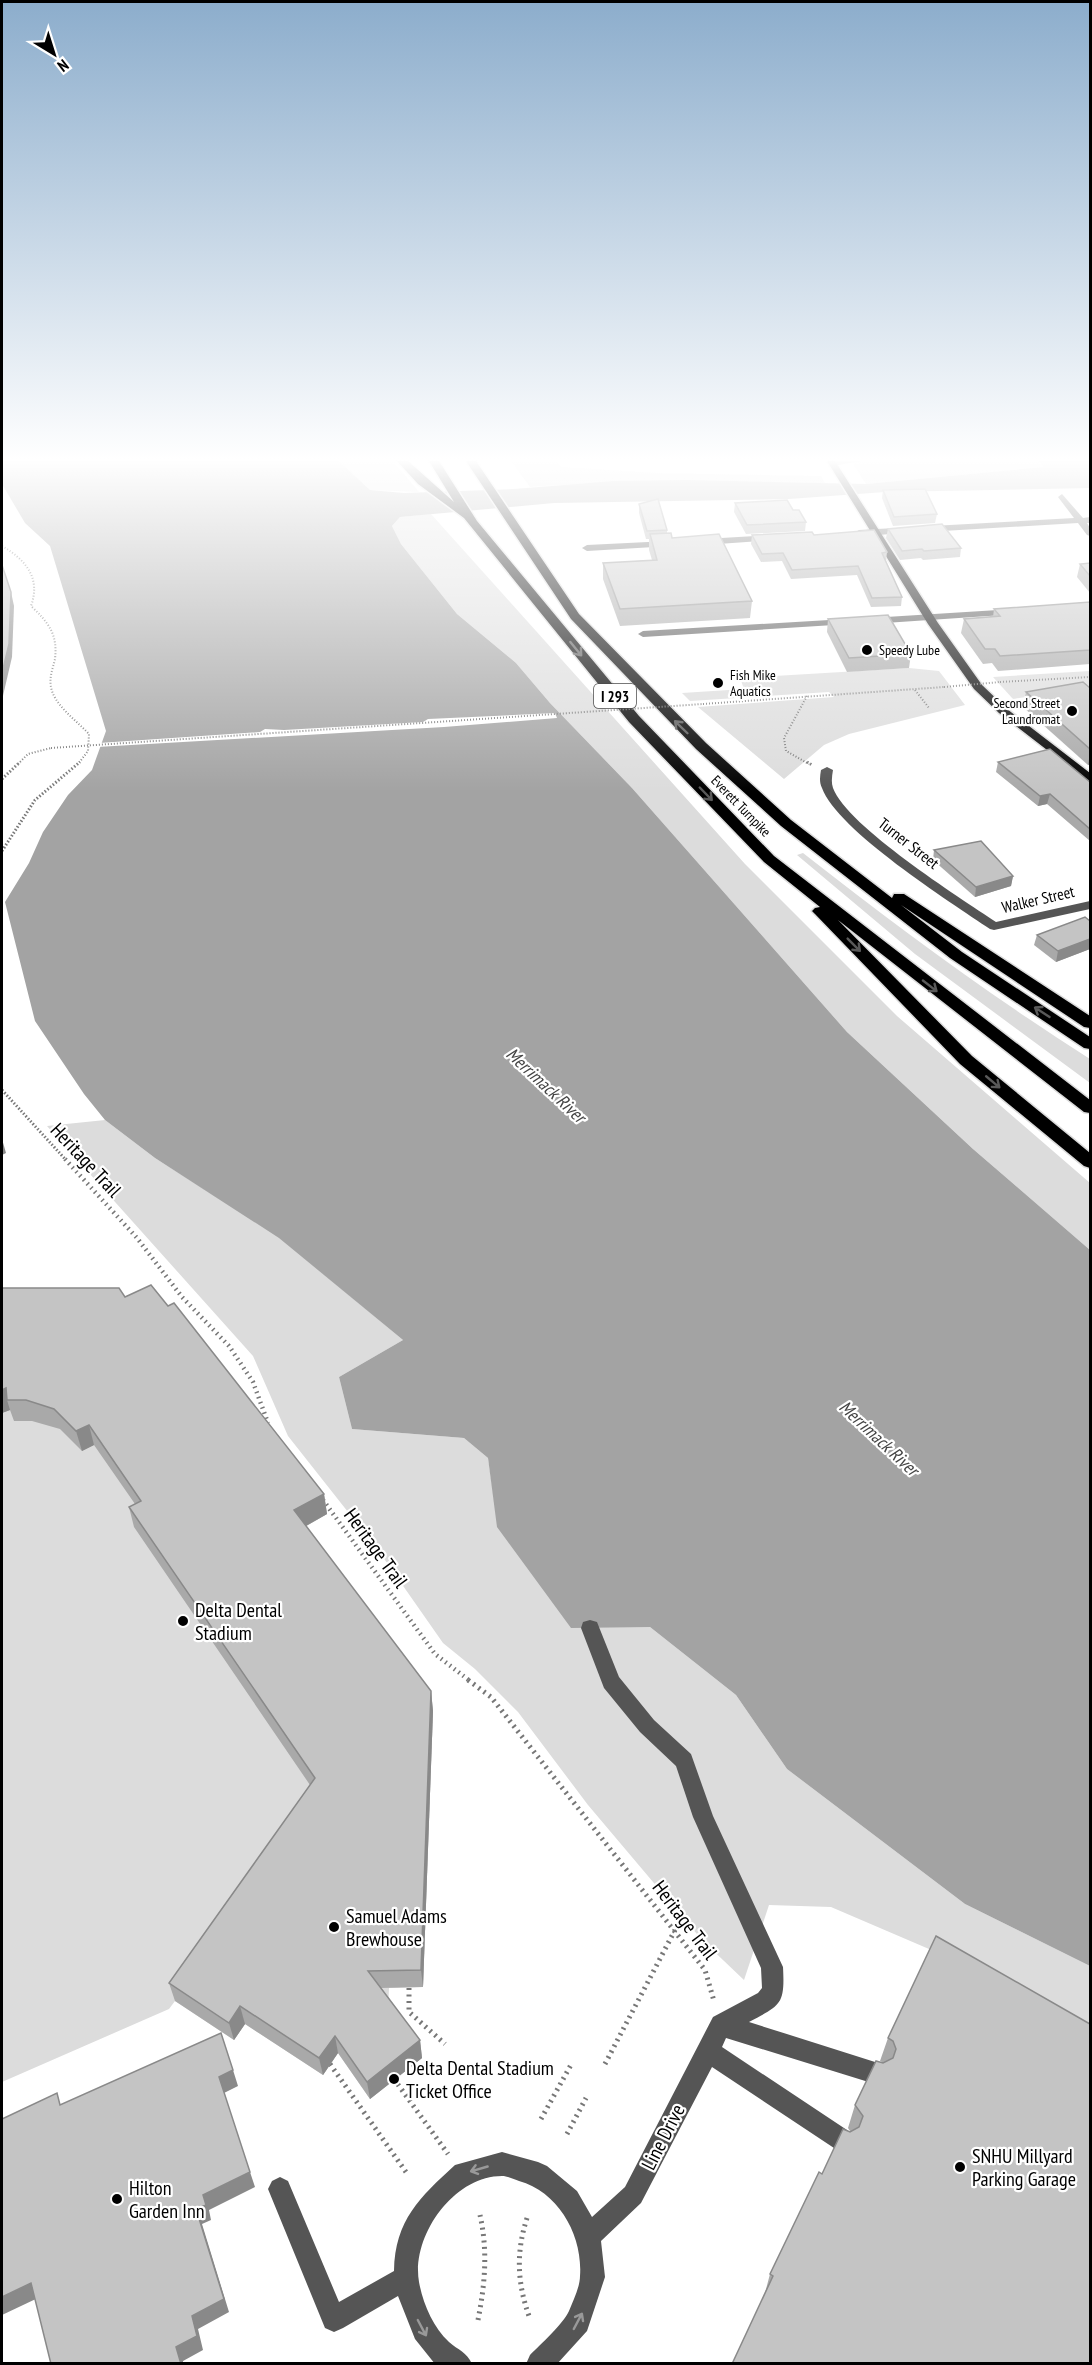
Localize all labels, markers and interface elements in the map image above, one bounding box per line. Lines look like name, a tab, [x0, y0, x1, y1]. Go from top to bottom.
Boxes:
north arrow	[24, 24, 84, 84]
text: N	[54, 55, 73, 76]
one-way arrow	[569, 641, 583, 656]
place label: Speedy Lube	[879, 641, 940, 659]
marker: Speedy Lube	[860, 643, 874, 657]
place label: Fish Mike Aquatics	[730, 666, 776, 700]
marker: Fish Mike Aquatics	[711, 676, 725, 690]
road number: I 293	[594, 684, 636, 708]
place label: Second Street Laundromat	[993, 694, 1060, 728]
marker: Second Street Laundromat	[1065, 704, 1079, 718]
one-way arrow	[673, 719, 688, 734]
street label: Everett Turnpike	[707, 772, 775, 841]
one-way arrow	[698, 787, 713, 802]
street label: Turner Street	[875, 813, 944, 873]
street label: Walker Street	[1000, 881, 1077, 917]
one-way arrow	[846, 938, 861, 953]
one-way arrow	[922, 979, 938, 992]
one-way arrow	[1034, 1006, 1050, 1018]
water label: Merrimack River	[501, 1042, 593, 1130]
one-way arrow	[985, 1075, 1001, 1088]
street label: Heritage Trail	[45, 1117, 127, 1203]
water label: Merrimack River	[834, 1395, 926, 1483]
street label: Heritage Trail	[338, 1503, 414, 1593]
place label: Delta Dental Stadium	[195, 1597, 282, 1646]
marker: Delta Dental Stadium	[176, 1614, 190, 1628]
street label: Heritage Trail	[647, 1875, 723, 1965]
place label: Samuel Adams Brewhouse	[346, 1903, 447, 1952]
marker: Samuel Adams Brewhouse	[327, 1920, 341, 1934]
place label: Delta Dental Stadium Ticket Office	[406, 2055, 554, 2104]
marker: Delta Dental Stadium Ticket Office	[387, 2072, 401, 2086]
street label: Line Drive	[635, 2100, 691, 2174]
place label: SNHU Millyard Parking Garage	[972, 2143, 1076, 2192]
marker: SNHU Millyard Parking Garage	[953, 2160, 967, 2174]
one-way arrow	[470, 2164, 489, 2175]
place label: Hilton Garden Inn	[129, 2175, 204, 2224]
marker: Hilton Garden Inn	[110, 2192, 124, 2206]
one-way arrow	[573, 2313, 584, 2331]
one-way arrow	[417, 2318, 428, 2336]

